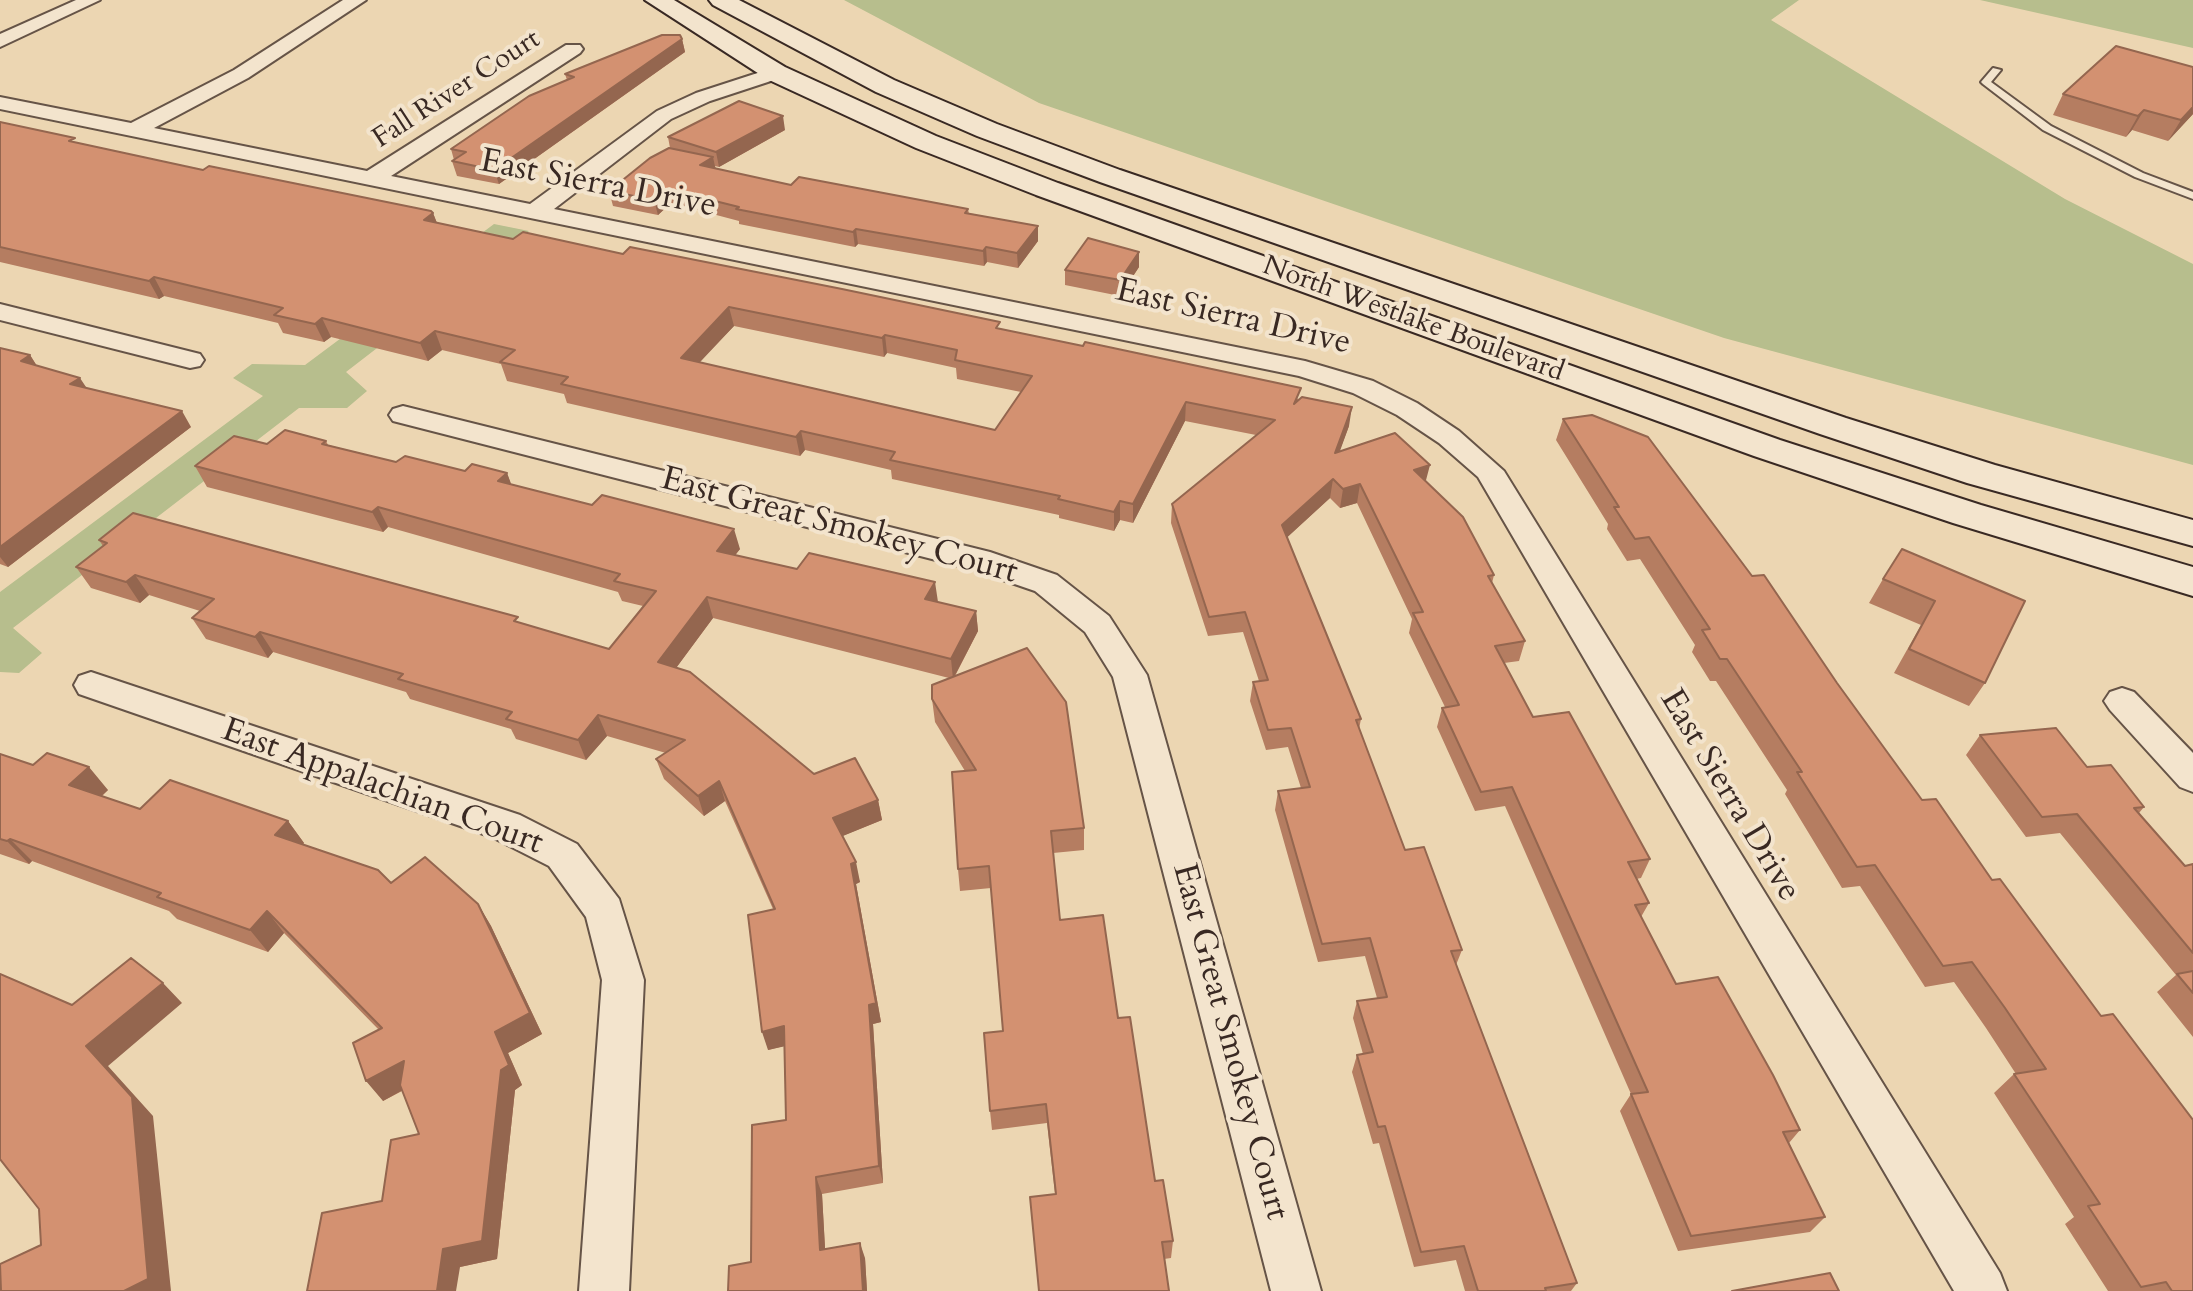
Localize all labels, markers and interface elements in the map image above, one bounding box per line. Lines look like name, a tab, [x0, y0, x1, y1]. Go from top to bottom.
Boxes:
street label: Fall River Court	[367, 23, 547, 157]
street label: East Sierra Drive	[476, 142, 720, 228]
street label: North Westlake Boulevard	[1258, 250, 1568, 390]
street label: East Sierra Drive	[1112, 271, 1354, 365]
street label: East Great Smokey Court	[656, 460, 1022, 594]
street label: East Sierra Drive	[1650, 683, 1808, 909]
street label: East Appalachian Court	[216, 711, 548, 865]
street label: East Great Smokey Court	[1162, 859, 1296, 1225]

